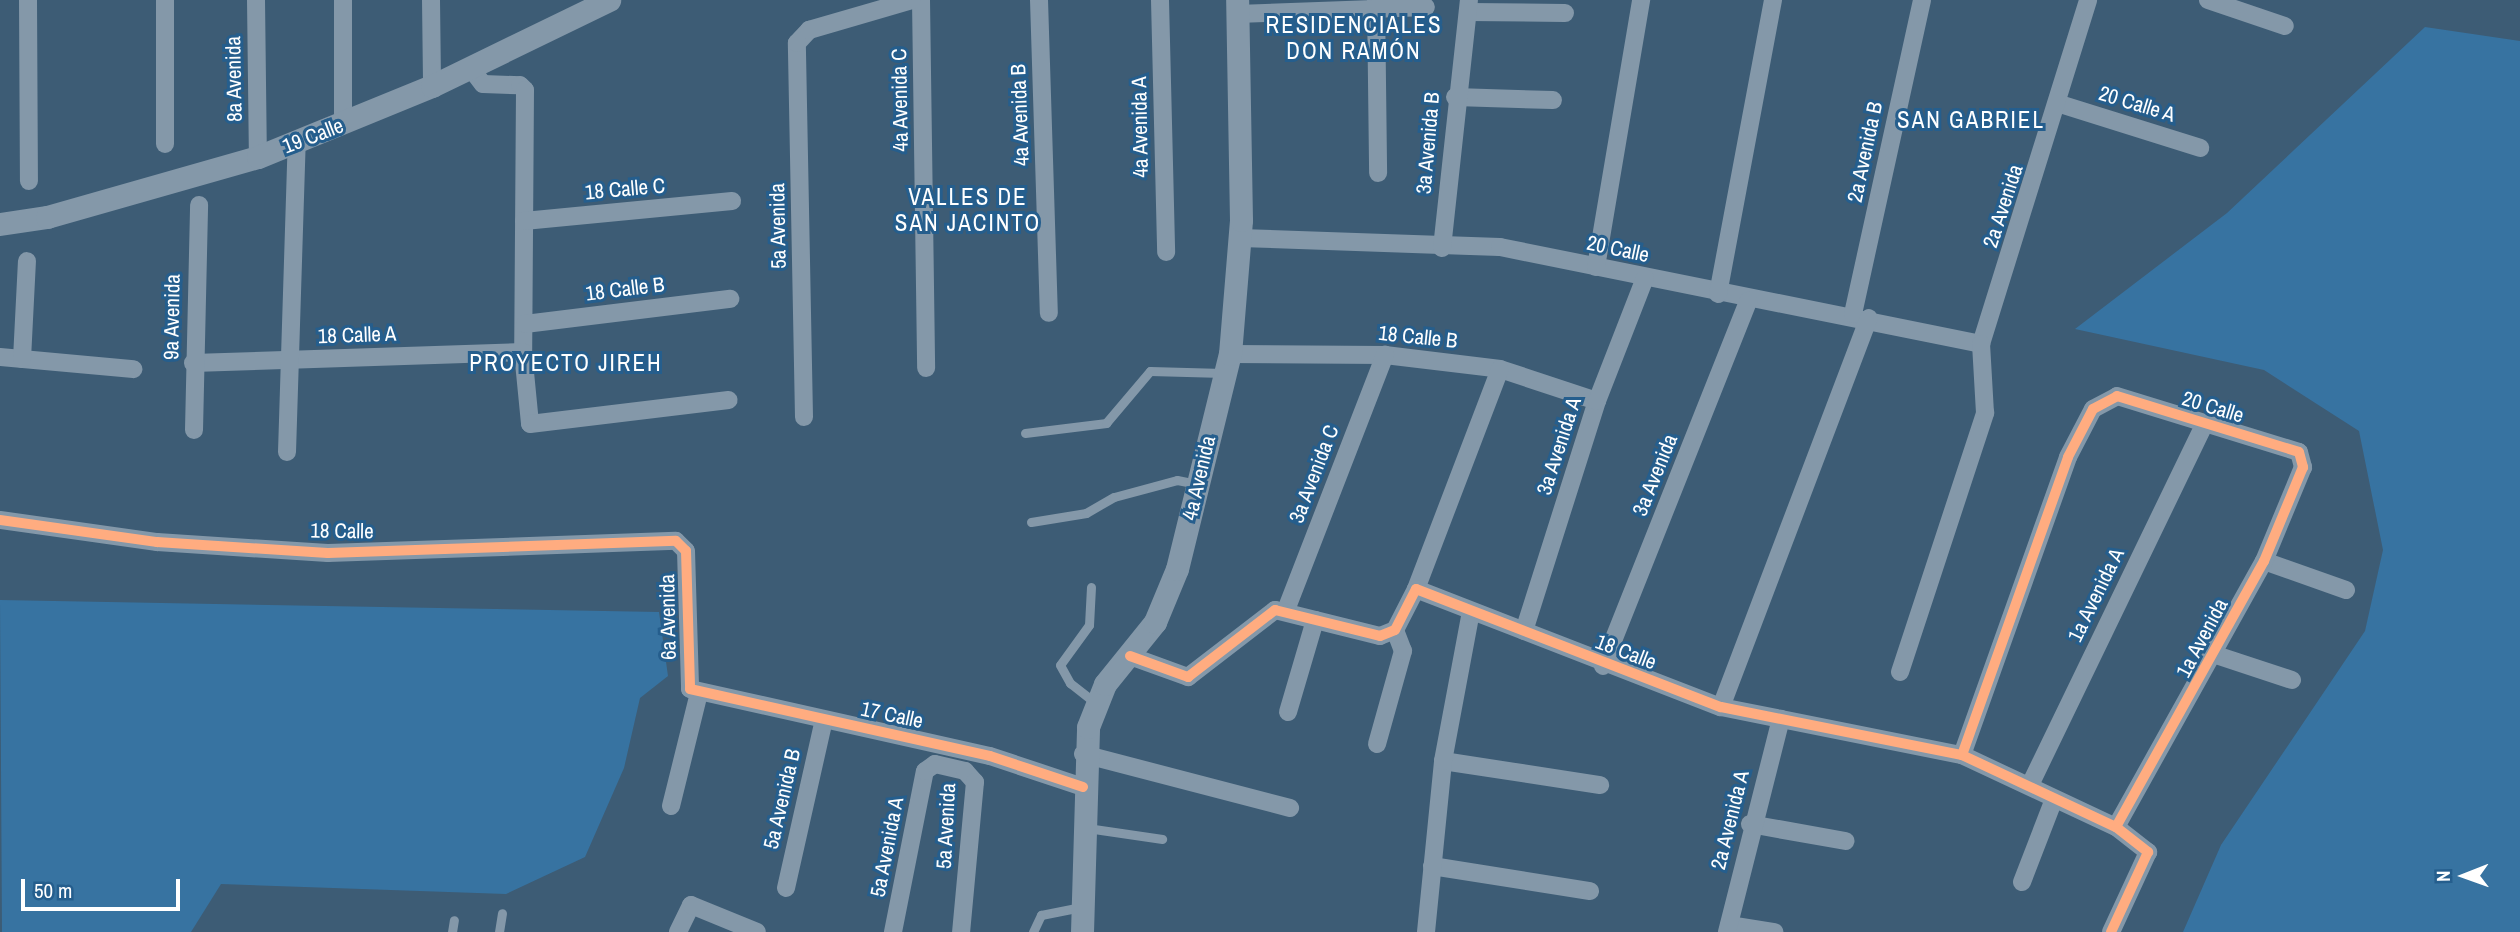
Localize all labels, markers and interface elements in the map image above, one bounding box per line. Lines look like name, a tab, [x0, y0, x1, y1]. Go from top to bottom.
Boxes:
district label: RESIDENCIALES DON RAMÓN	[1267, 11, 1441, 65]
street label: 8a Avenida	[221, 35, 247, 123]
street label: 4a Avenida C	[886, 48, 914, 152]
street label: 4a Avenida B	[1006, 63, 1034, 167]
street label: 4a Avenida A	[1127, 75, 1153, 179]
street label: 20 Calle A	[2095, 80, 2179, 128]
street label: 3a Avenida B	[1411, 91, 1445, 195]
street label: 2a Avenida B	[1842, 99, 1888, 205]
district label: SAN GABRIEL	[1898, 106, 2044, 134]
street label: 19 Calle	[279, 113, 347, 159]
street label: 2a Avenida	[1978, 161, 2028, 251]
street label: 18 Calle C	[584, 173, 666, 205]
street label: 5a Avenida	[765, 182, 791, 270]
district label: VALLES DE SAN JACINTO	[896, 183, 1040, 237]
street label: 20 Calle	[1584, 230, 1652, 268]
street label: 18 Calle B	[584, 272, 666, 306]
street label: 9a Avenida	[159, 273, 185, 361]
street label: 18 Calle B	[1377, 320, 1459, 354]
street label: 18 Calle A	[317, 321, 397, 349]
district label: PROYECTO JIREH	[471, 349, 661, 377]
street label: 20 Calle	[2179, 386, 2247, 428]
street label: 3a Avenida A	[1531, 393, 1587, 499]
street label: 3a Avenida C	[1284, 421, 1344, 527]
street label: 3a Avenida	[1627, 430, 1683, 520]
street label: 4a Avenida	[1177, 433, 1221, 523]
street label: 18 Calle	[310, 518, 374, 544]
street label: 1a Avenida A	[2062, 543, 2130, 647]
street label: 6a Avenida	[655, 573, 681, 661]
street label: 1a Avenida	[2170, 594, 2234, 682]
street label: 18 Calle	[1592, 629, 1660, 675]
street label: 17 Calle	[858, 696, 926, 734]
street label: 5a Avenida B	[758, 746, 806, 852]
street label: 2a Avenida A	[1705, 767, 1755, 873]
street label: 5a Avenida	[931, 782, 961, 870]
street label: 5a Avenida A	[865, 794, 909, 900]
north arrow	[2429, 841, 2499, 911]
scale bar	[24, 866, 184, 910]
text: N	[2430, 871, 2456, 882]
text: 50 m	[34, 876, 72, 905]

